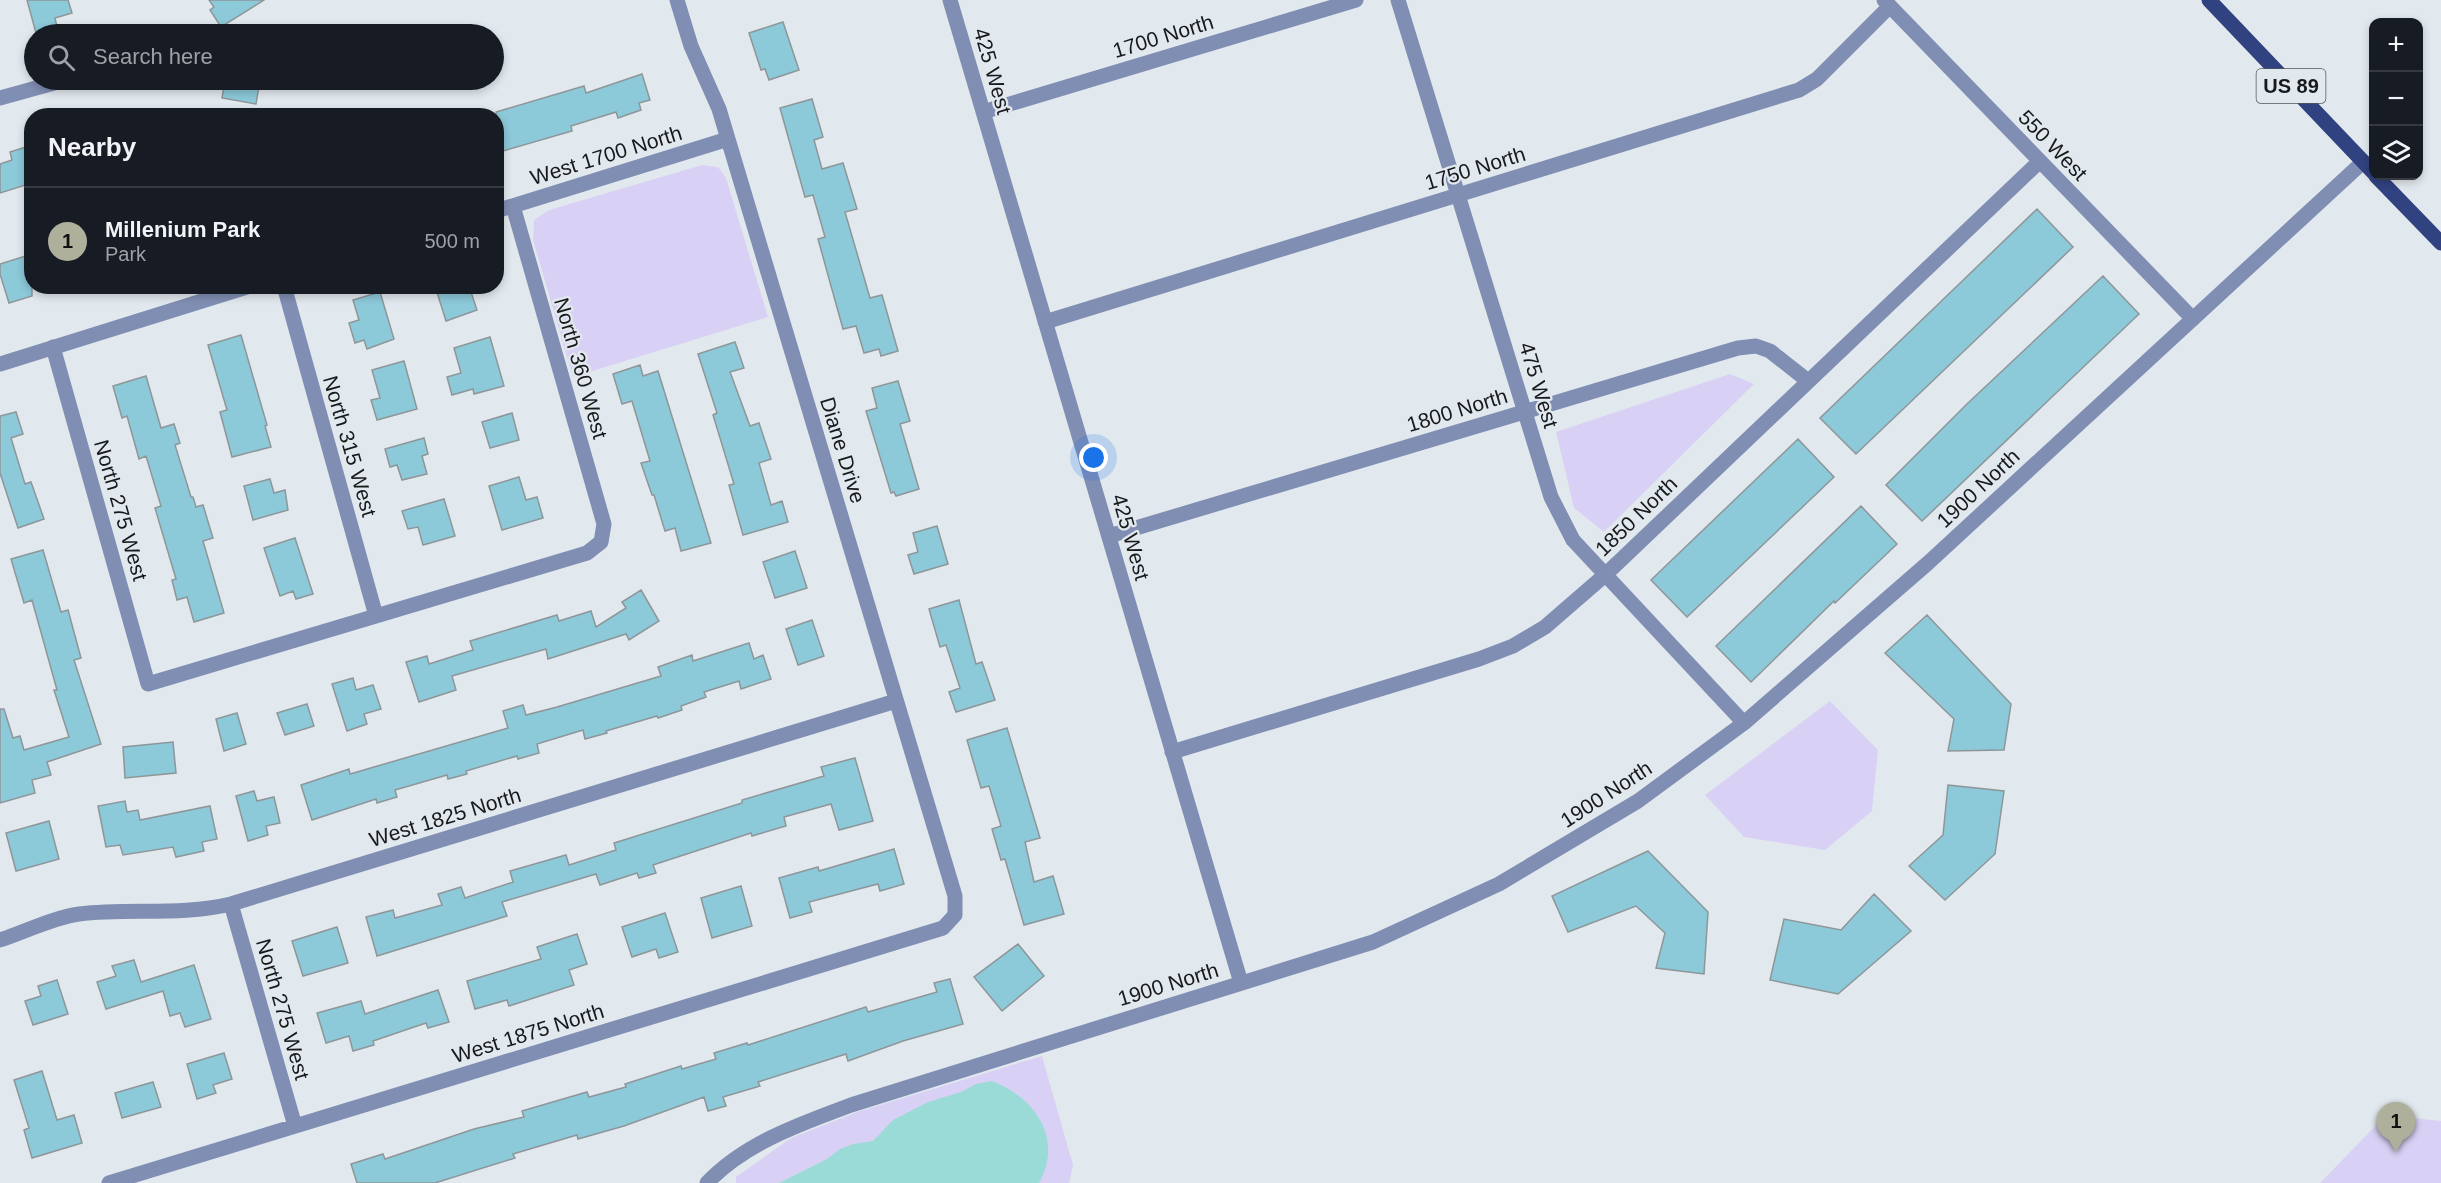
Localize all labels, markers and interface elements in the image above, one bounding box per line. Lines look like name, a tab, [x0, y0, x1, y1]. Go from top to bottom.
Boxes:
street label: 1700 North	[1110, 10, 1216, 62]
map controls	[2369, 18, 2423, 180]
button: +	[2369, 18, 2423, 72]
search box	[24, 24, 504, 90]
street label: 425 West	[970, 25, 1016, 117]
icon: search	[45, 41, 78, 74]
text: Search here	[93, 44, 213, 69]
road number: US 89	[2256, 69, 2326, 103]
button: −	[2369, 72, 2423, 126]
street label: 550 West	[2014, 105, 2092, 185]
street label: West 1700 North	[527, 121, 685, 189]
button: layers	[2369, 126, 2423, 180]
text: Nearby	[48, 132, 136, 162]
street label: 1750 North	[1422, 142, 1528, 194]
text: Millenium Park	[105, 217, 260, 242]
text: 1	[62, 230, 73, 252]
text: 500 m	[424, 230, 480, 252]
text: Park	[105, 243, 146, 265]
street label: North 360 West	[550, 295, 612, 441]
street label: 475 West	[1515, 339, 1563, 431]
street label: North 315 West	[319, 373, 381, 519]
street label: 1800 North	[1404, 384, 1510, 436]
street label: Diane Drive	[816, 394, 870, 506]
street label: North 275 West	[90, 437, 152, 583]
your location	[1079, 443, 1108, 472]
street label: 1900 North	[1932, 444, 2024, 532]
street label: 1850 North	[1591, 472, 1681, 560]
street label: 425 West	[1108, 491, 1154, 583]
street label: 1900 North	[1556, 756, 1656, 832]
street label: West 1825 North	[366, 783, 524, 851]
street label: North 275 West	[252, 936, 314, 1082]
street label: 1900 North	[1115, 958, 1221, 1010]
street label: West 1875 North	[449, 999, 607, 1067]
pin: 1	[2376, 1102, 2416, 1152]

